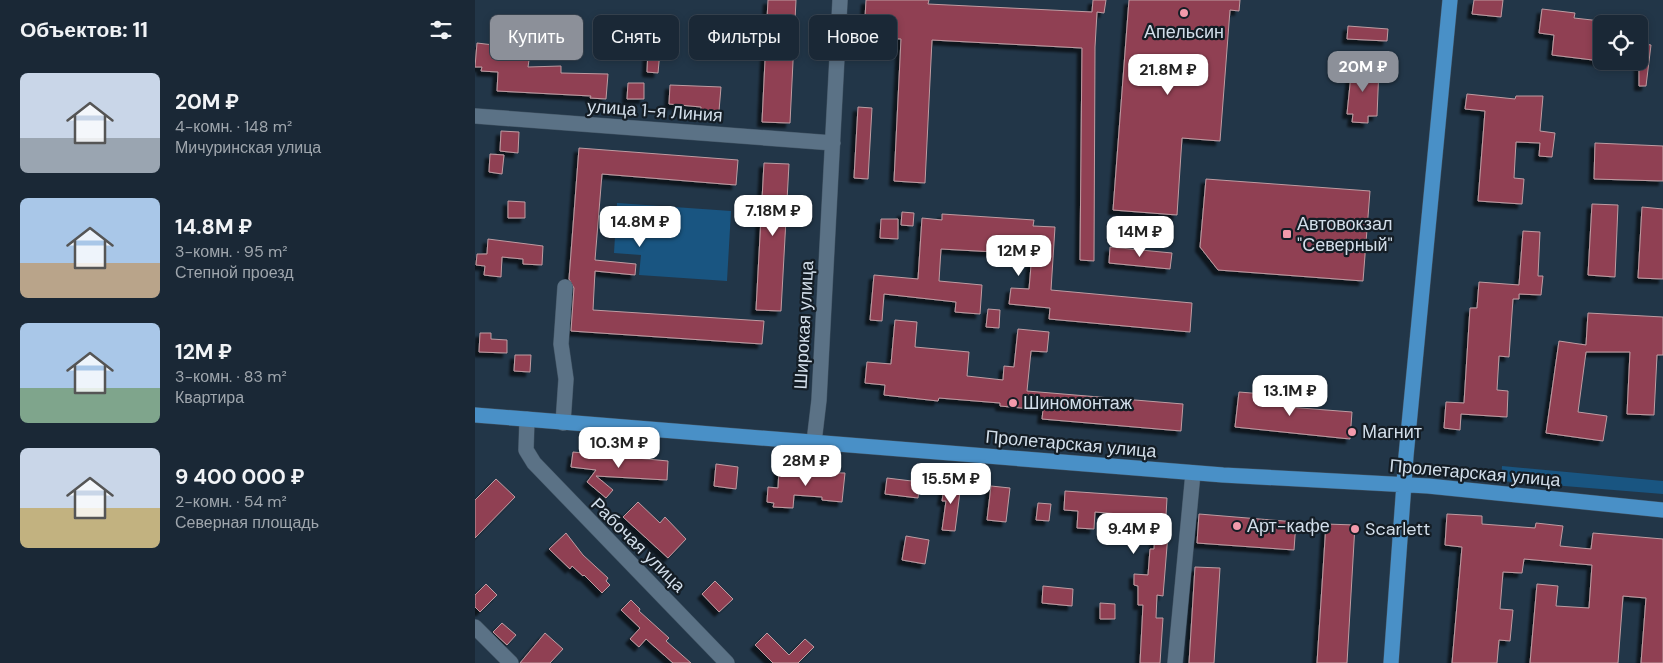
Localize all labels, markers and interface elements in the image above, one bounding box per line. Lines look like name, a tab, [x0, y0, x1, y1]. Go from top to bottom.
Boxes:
marker: Апельсин	[1178, 7, 1190, 19]
chip: Купить	[490, 15, 583, 60]
chip: Снять	[593, 15, 679, 60]
chip: Фильтры	[689, 15, 799, 60]
chip: Новое	[809, 15, 897, 60]
map controls	[1593, 15, 1648, 70]
button: locate	[1593, 15, 1648, 70]
text: Объектов: 11	[20, 16, 148, 44]
icon: filters	[427, 16, 455, 44]
place label: Апельсин	[1144, 20, 1224, 44]
pin: 20M ₽	[1328, 51, 1398, 93]
pin: 21.8M ₽	[1122, 54, 1214, 96]
text: 20M ₽	[1339, 56, 1387, 77]
text: 21.8M ₽	[1139, 59, 1197, 80]
text: 20M ₽	[175, 88, 239, 116]
icon: home	[60, 93, 120, 153]
street label: улица 1-я Линия	[586, 94, 724, 128]
text: 4-комн. · 148 m²	[175, 116, 292, 137]
text: Мичуринская улица	[175, 137, 321, 158]
pin: 7.18M ₽	[727, 194, 819, 237]
text: 7.18M ₽	[745, 200, 801, 221]
pin: 14.8M ₽	[594, 206, 686, 248]
text: 14.8M ₽	[611, 211, 669, 232]
place label: Автовокзал "Северный"	[1297, 212, 1393, 257]
text: 14.8M ₽	[175, 213, 252, 241]
pin: 14M ₽	[1105, 216, 1175, 258]
icon: home	[60, 218, 120, 278]
text: 14M ₽	[1118, 221, 1162, 242]
marker: Автовокзал "Северный"	[1281, 228, 1293, 240]
pin: 12M ₽	[984, 234, 1054, 277]
text: 12M ₽	[997, 240, 1041, 261]
text: 3-комн. · 95 m²	[175, 241, 287, 262]
street label: Широкая улица	[789, 259, 819, 390]
text: Степной проезд	[175, 262, 294, 283]
text: 12M ₽	[175, 338, 232, 366]
icon: home	[60, 343, 120, 403]
text: 3-комн. · 83 m²	[175, 366, 287, 387]
pin: 13.1M ₽	[1244, 374, 1336, 417]
text: 13.1M ₽	[1263, 380, 1317, 401]
text: Квартира	[175, 387, 244, 408]
place label: Шиномонтаж	[1023, 391, 1132, 415]
marker: Шиномонтаж	[1007, 397, 1019, 409]
place label: Магнит	[1362, 420, 1422, 444]
street label: Пролетарская улица	[984, 425, 1159, 464]
pin: 10.3M ₽	[573, 426, 665, 469]
marker: Магнит	[1346, 426, 1358, 438]
text: 10.3M ₽	[590, 432, 648, 453]
pin: 28M ₽	[771, 444, 841, 487]
text: 28M ₽	[782, 450, 830, 471]
street label: Пролетарская улица	[1388, 454, 1563, 493]
pin: 15.5M ₽	[905, 462, 997, 505]
text: 9 400 000 ₽	[175, 463, 304, 491]
icon: home	[60, 468, 120, 528]
text: 15.5M ₽	[922, 468, 980, 489]
text: 2-комн. · 54 m²	[175, 491, 287, 512]
street label: Рабочая улица	[585, 492, 691, 598]
text: Северная площадь	[175, 512, 319, 533]
pin: 9.4M ₽	[1093, 512, 1175, 555]
place label: Арт-кафе	[1247, 514, 1330, 538]
place label: Scarlett	[1365, 517, 1430, 541]
text: 9.4M ₽	[1108, 518, 1160, 539]
marker: Арт-кафе	[1231, 520, 1243, 532]
marker: Scarlett	[1349, 523, 1361, 535]

